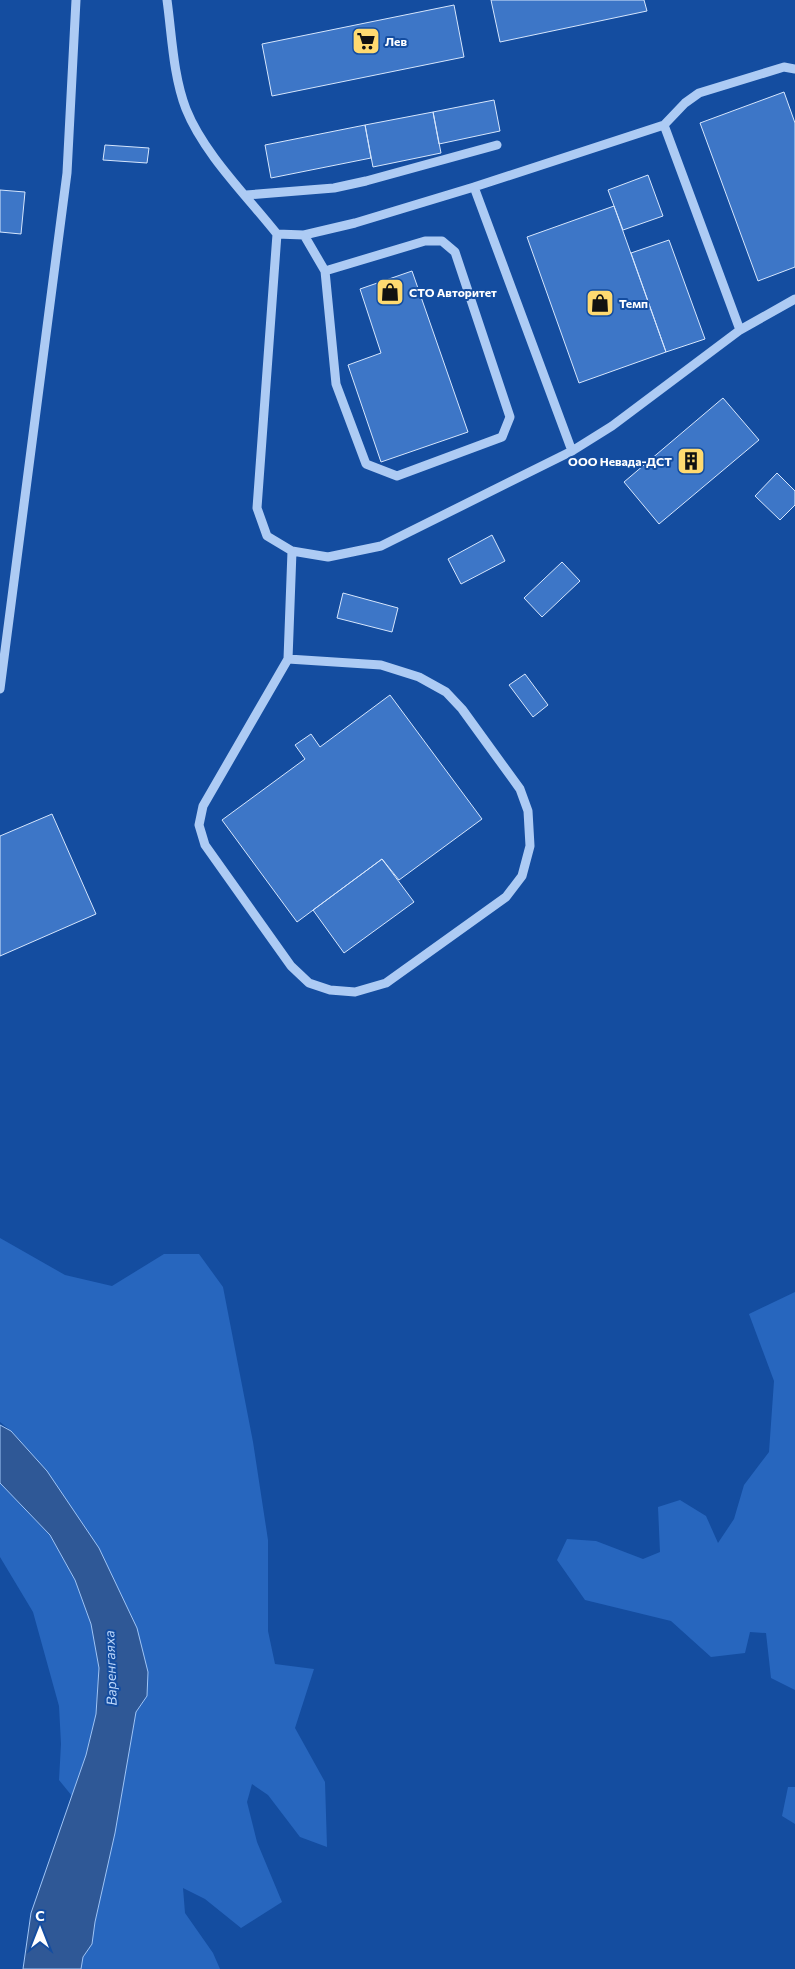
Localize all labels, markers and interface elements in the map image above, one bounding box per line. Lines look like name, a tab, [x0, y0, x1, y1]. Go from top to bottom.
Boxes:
supermarket icon: Лев	[351, 26, 381, 56]
place label: Лев	[385, 34, 407, 48]
shop icon: СТО Авторитет	[375, 277, 405, 307]
place label: СТО Авторитет	[409, 285, 497, 299]
shop icon: Темп	[585, 288, 615, 318]
place label: Темп	[619, 296, 648, 310]
building icon: ООО Невада-ДСТ	[676, 446, 706, 476]
place label: ООО Невада-ДСТ	[568, 454, 672, 468]
water label: Варенгаяха	[100, 1630, 120, 1706]
north arrow	[15, 1904, 65, 1954]
text: С	[35, 1907, 45, 1924]

